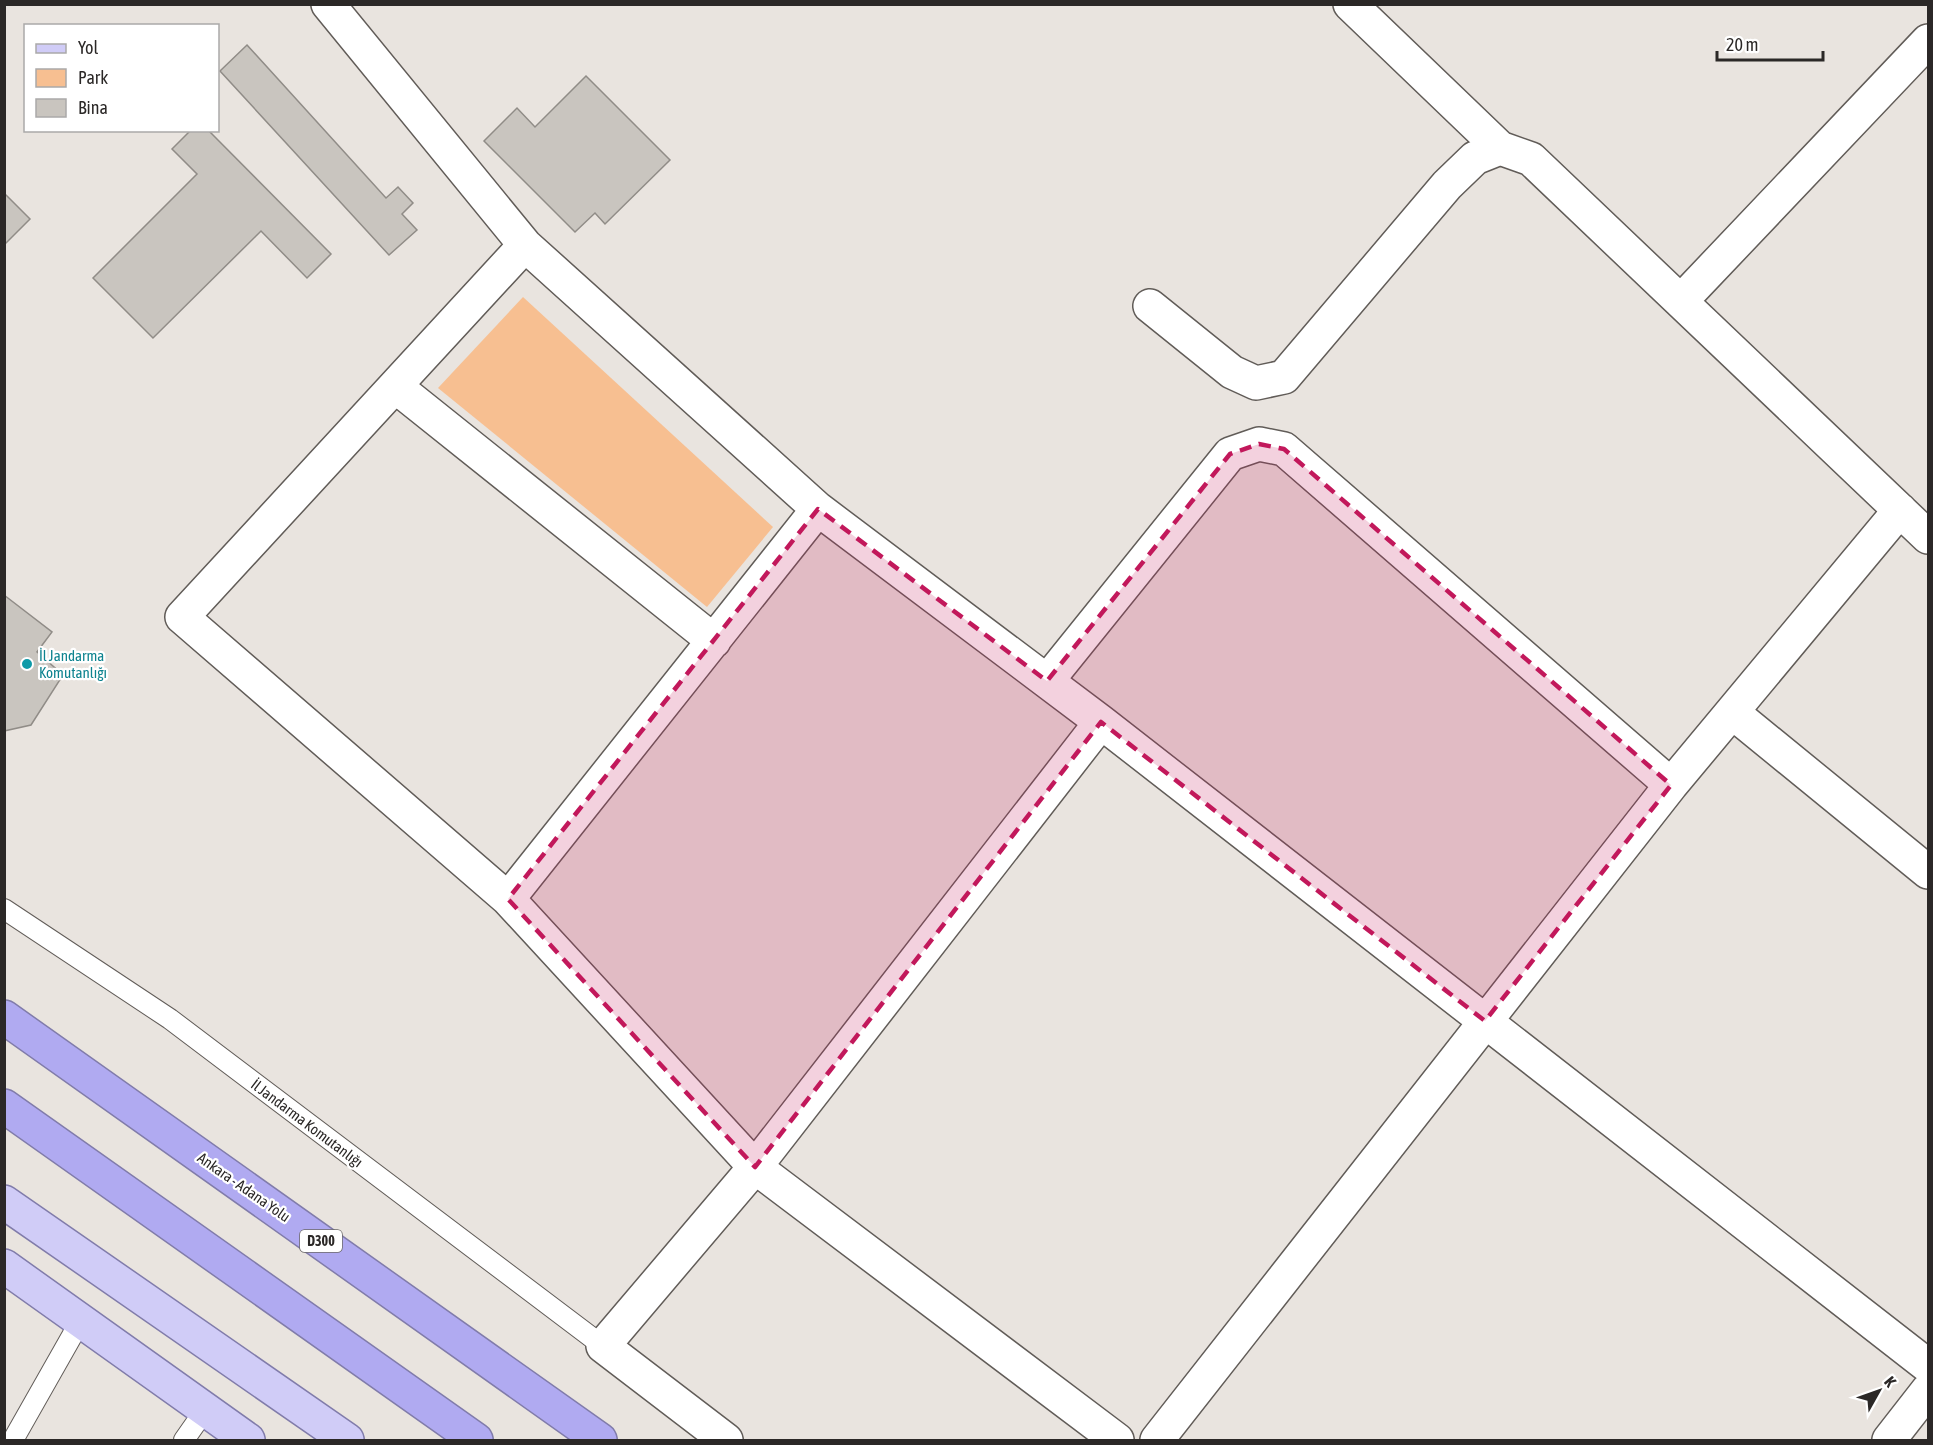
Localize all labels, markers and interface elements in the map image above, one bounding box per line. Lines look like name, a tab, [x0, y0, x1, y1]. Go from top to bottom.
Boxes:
legend	[24, 24, 219, 132]
scale bar	[1717, 24, 1824, 62]
text: 20 m	[1726, 34, 1758, 55]
text: Yol	[78, 37, 98, 58]
text: Park	[78, 67, 108, 88]
text: Bina	[78, 97, 108, 118]
place label: İl Jandarma Komutanlığı	[39, 647, 107, 681]
marker: İl Jandarma Komutanlığı	[20, 657, 34, 671]
street label: İl Jandarma Komutanlığı	[248, 1075, 366, 1171]
street label: Ankara - Adana Yolu	[195, 1149, 293, 1225]
road number: D300	[300, 1230, 342, 1252]
north arrow	[1849, 1361, 1909, 1421]
text: K	[1881, 1373, 1900, 1390]

